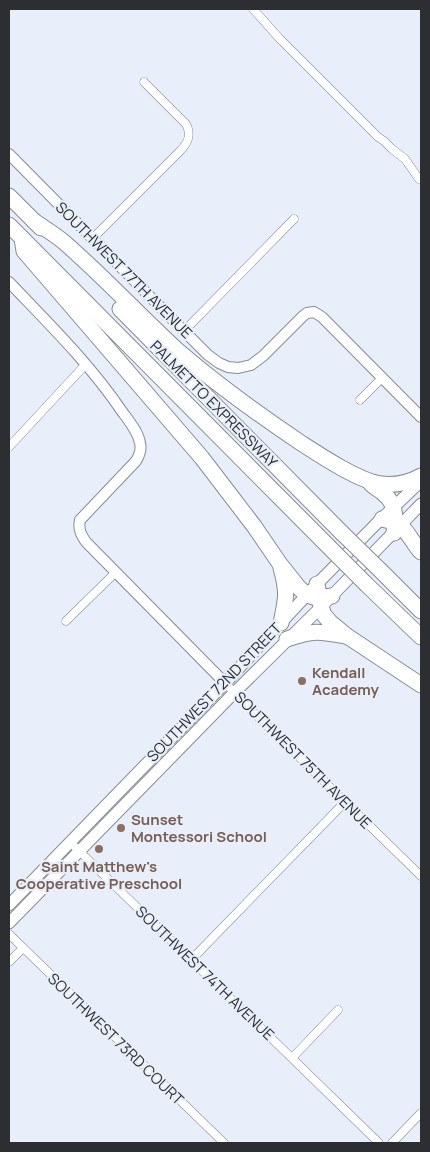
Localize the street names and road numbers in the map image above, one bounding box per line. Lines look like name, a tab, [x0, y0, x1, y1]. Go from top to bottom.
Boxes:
street label: SOUTHWEST 77TH AVENUE	[51, 197, 197, 343]
street label: PALMETTO EXPRESSWAY	[146, 336, 283, 473]
street label: SOUTHWEST 72ND STREET	[142, 618, 286, 766]
street label: SOUTHWEST 75TH AVENUE	[230, 687, 376, 833]
street label: SOUTHWEST 74TH AVENUE	[131, 901, 279, 1045]
street label: SOUTHWEST 73RD COURT	[43, 968, 189, 1110]

